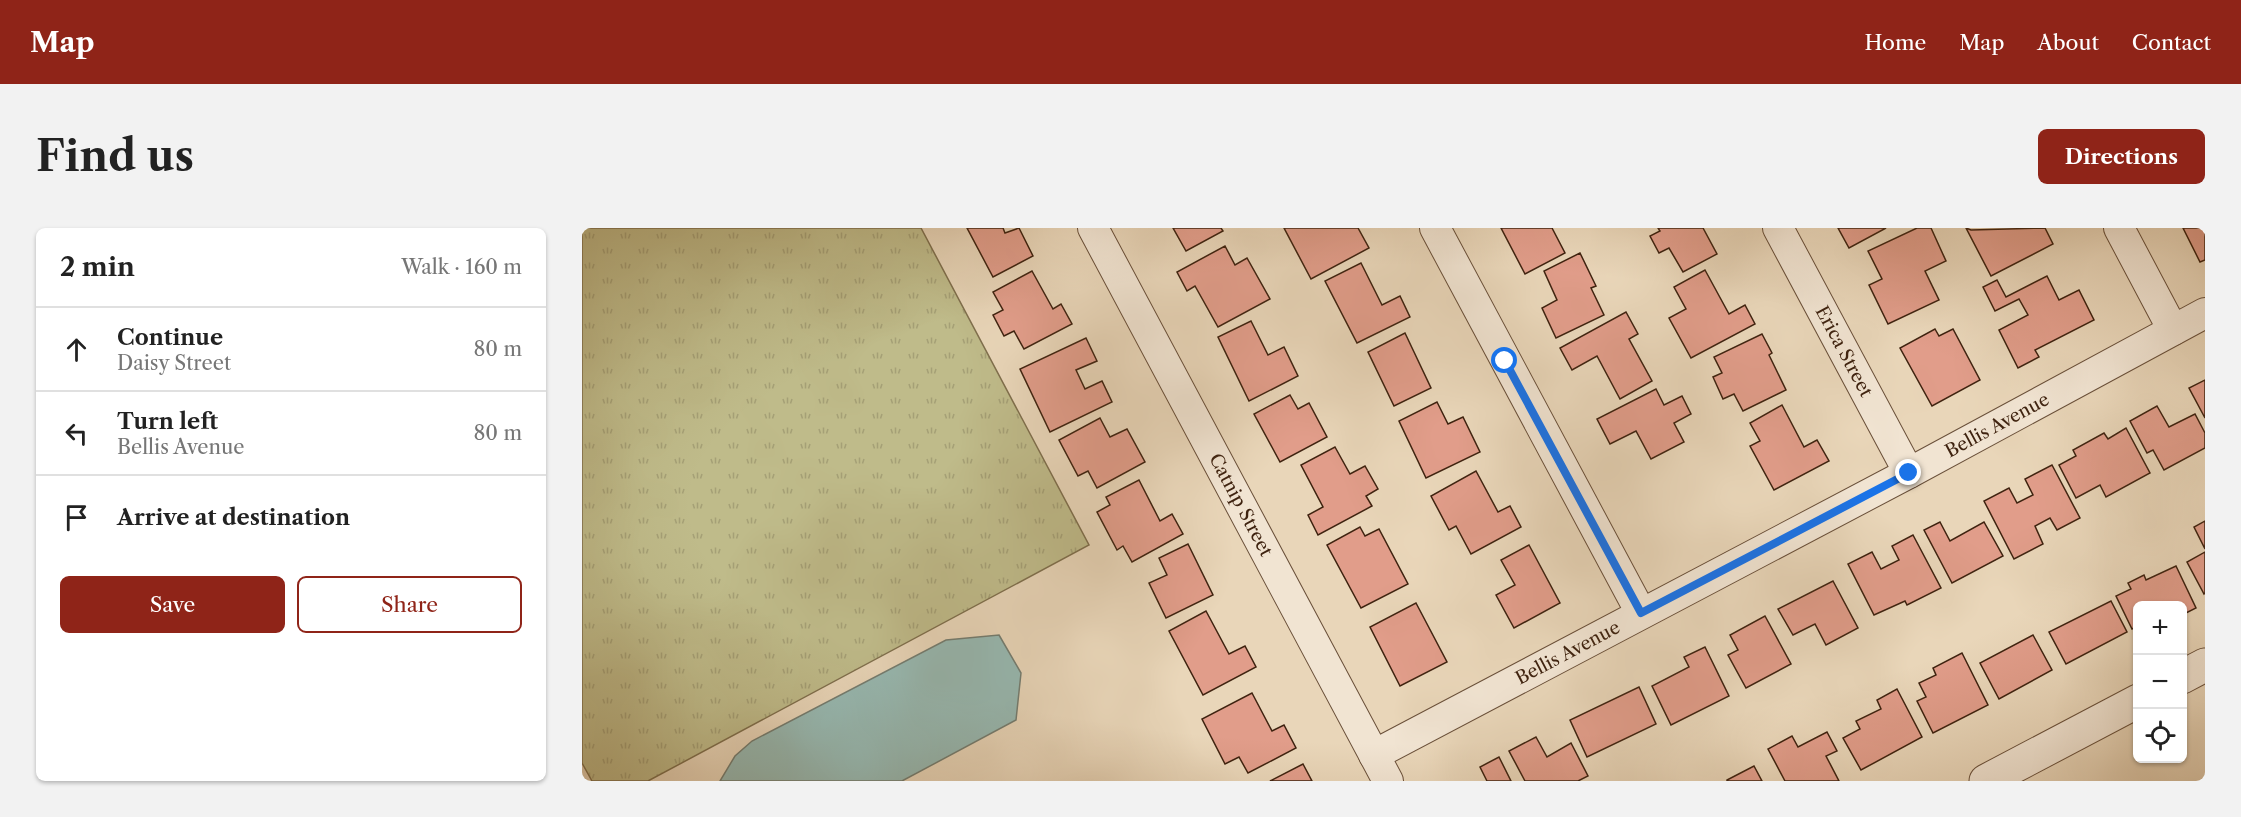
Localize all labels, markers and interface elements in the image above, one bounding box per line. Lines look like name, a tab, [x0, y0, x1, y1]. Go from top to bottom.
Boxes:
text: Map	[30, 25, 94, 59]
text: Home	[1865, 30, 1926, 55]
text: Map	[1959, 30, 2004, 55]
text: About	[2037, 30, 2099, 55]
text: Contact	[2132, 30, 2211, 55]
button: Directions	[2038, 129, 2205, 184]
text: Find us	[36, 130, 194, 182]
text: 2 min	[60, 251, 135, 283]
text: Walk · 160 m	[401, 255, 522, 279]
street label: Erica Street	[1811, 302, 1878, 401]
text: Continue	[117, 324, 223, 351]
icon: ahead	[60, 333, 93, 366]
text: 80 m	[474, 337, 522, 361]
route start	[1491, 347, 1517, 373]
text: Daisy Street	[117, 351, 231, 375]
street label: Bellis Avenue	[1941, 388, 2053, 462]
text: Turn left	[117, 408, 218, 435]
icon: left	[60, 417, 93, 450]
text: 80 m	[474, 421, 522, 445]
text: Bellis Avenue	[117, 435, 244, 459]
street label: Catnip Street	[1204, 450, 1278, 561]
route end	[1895, 459, 1921, 485]
icon: arrive	[60, 501, 93, 534]
text: Arrive at destination	[117, 504, 350, 531]
button: Save	[60, 576, 285, 633]
button: Share	[297, 576, 522, 633]
map controls	[2133, 601, 2187, 763]
button: +	[2133, 601, 2187, 655]
street label: Bellis Avenue	[1512, 616, 1624, 689]
button: −	[2133, 655, 2187, 709]
button: locate	[2133, 709, 2187, 763]

